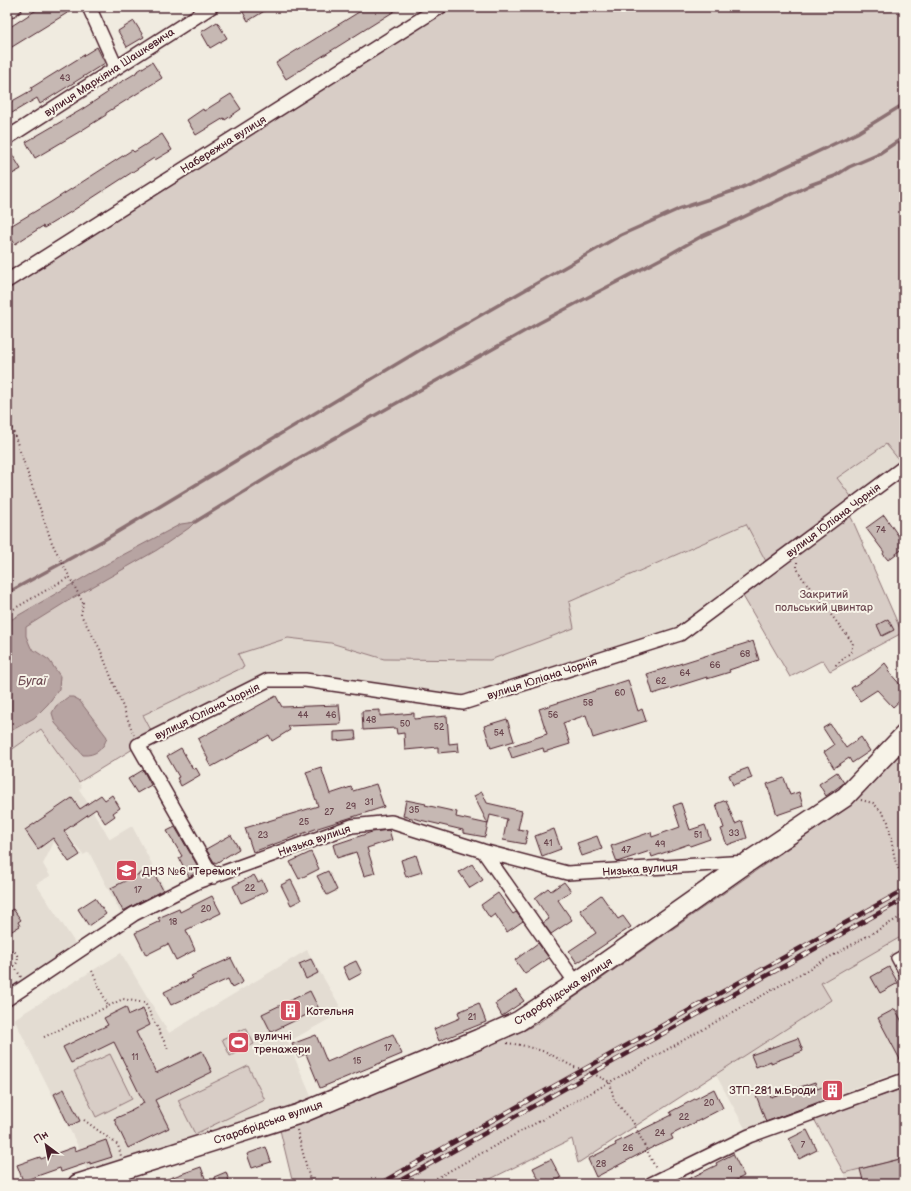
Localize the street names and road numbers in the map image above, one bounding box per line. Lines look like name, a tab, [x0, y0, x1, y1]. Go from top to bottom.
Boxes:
street label: вулиця Маркіяна Шашкевича	[42, 25, 177, 119]
street label: Набережна вулиця	[178, 113, 268, 176]
street label: вулиця Юліана Чорнія	[783, 481, 883, 560]
street label: вулиця Юліана Чорнія	[485, 655, 599, 702]
street label: вулиця Юліана Чорнія	[153, 680, 262, 743]
street label: Низька вулиця	[276, 822, 352, 859]
street label: Низька вулиця	[602, 860, 678, 879]
street label: Старобрідська вулиця	[512, 955, 615, 1028]
street label: Старобрідська вулиця	[212, 1098, 324, 1147]

